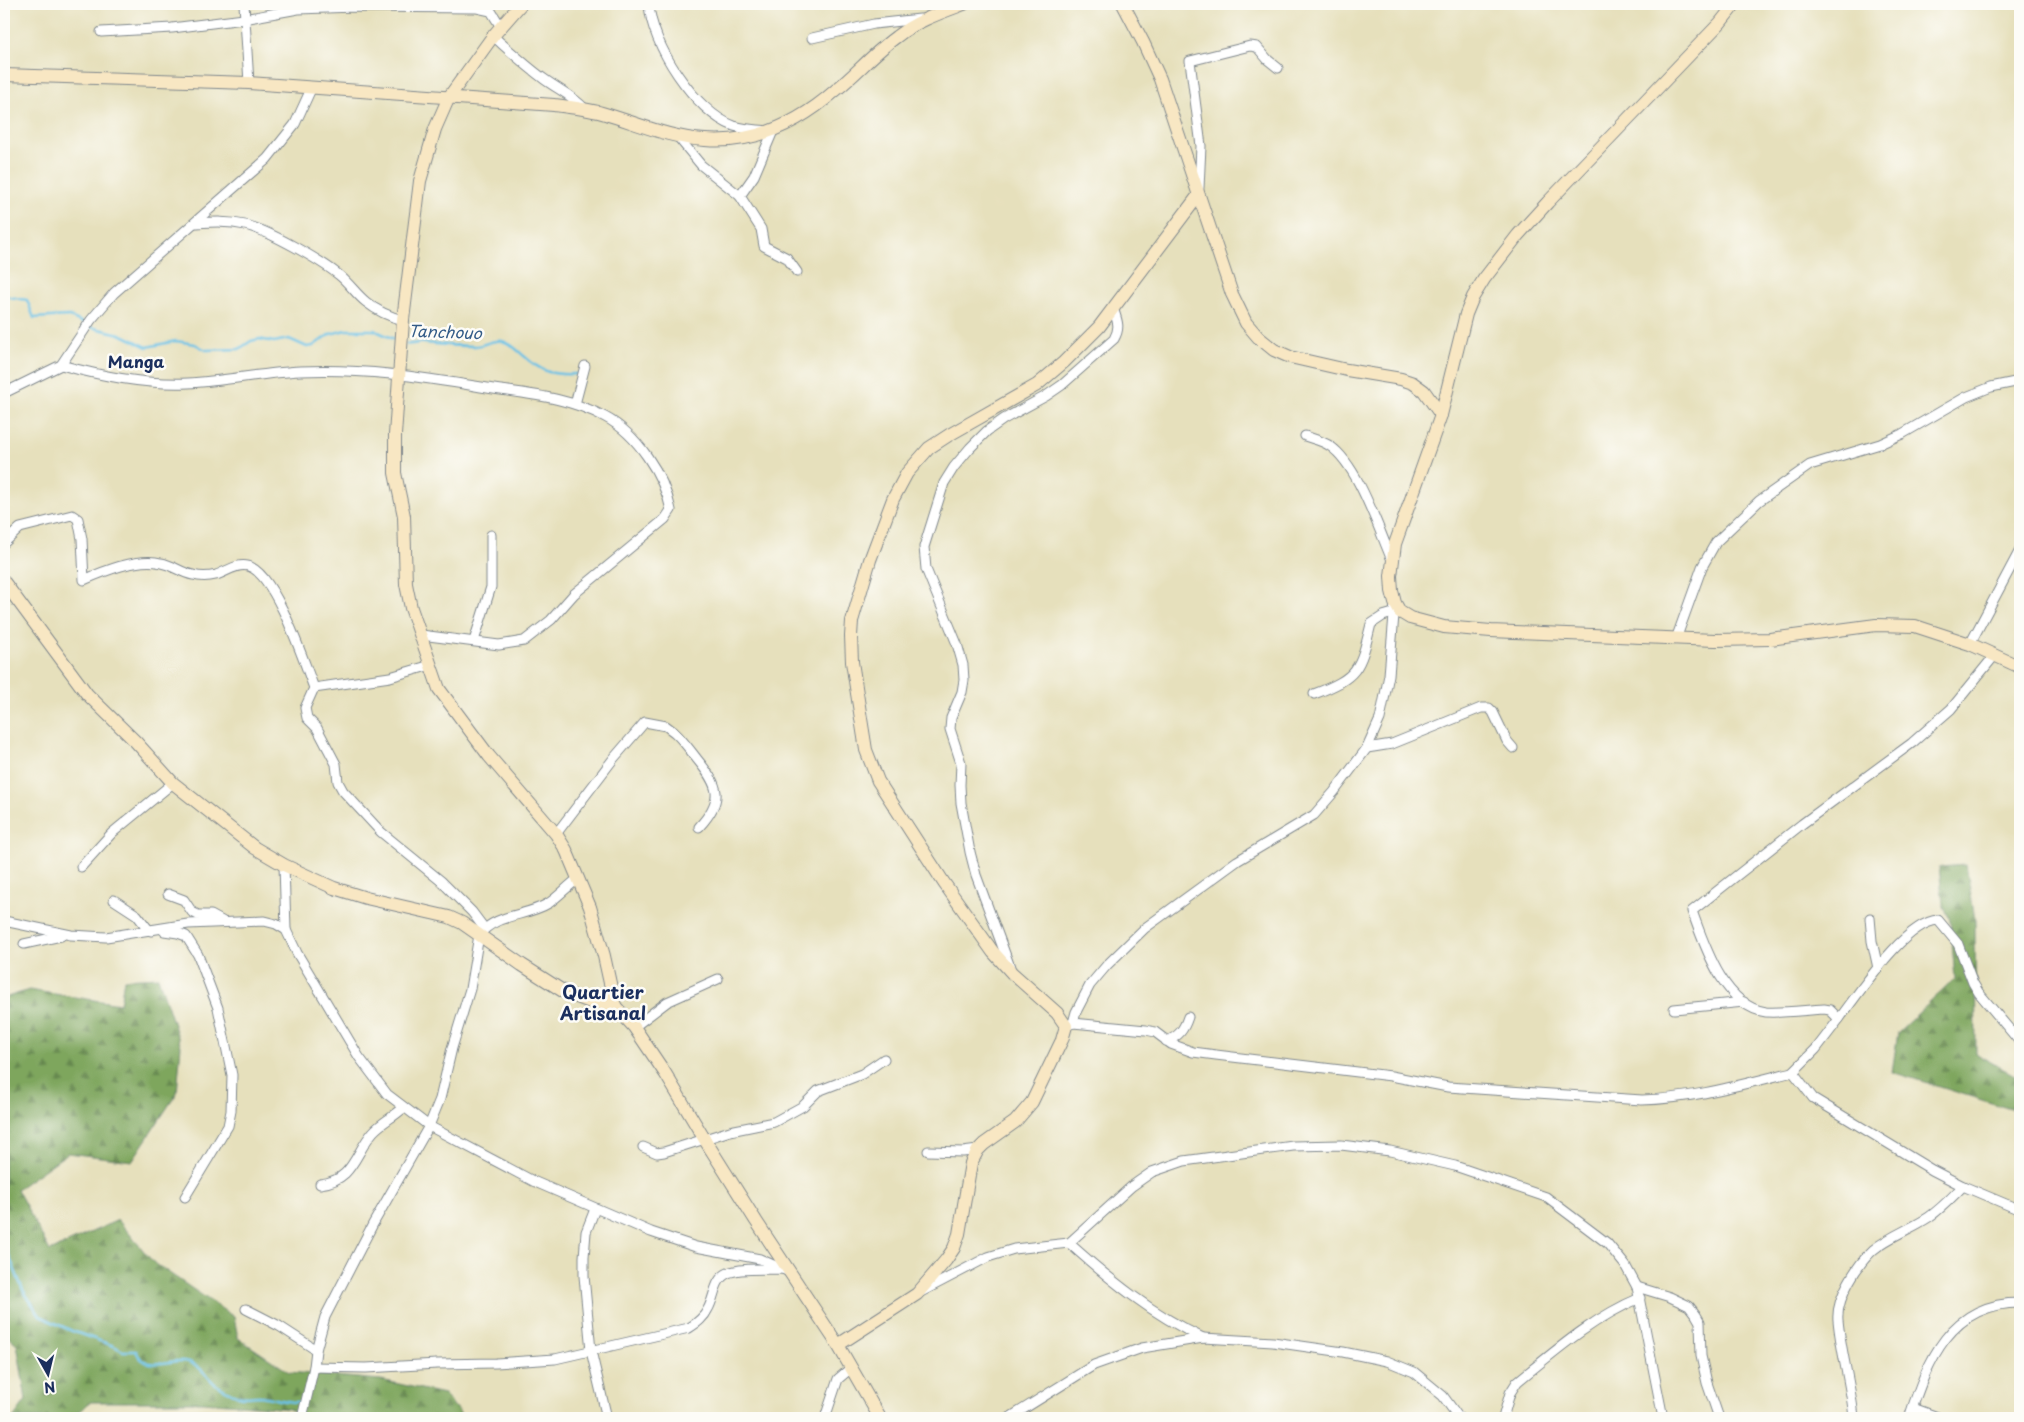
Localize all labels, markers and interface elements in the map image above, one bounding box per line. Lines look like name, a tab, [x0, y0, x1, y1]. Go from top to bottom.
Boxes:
water label: Tanchouo	[408, 318, 483, 344]
district label: Manga	[108, 349, 164, 373]
district label: Quartier Artisanal	[559, 978, 646, 1026]
north arrow	[22, 1350, 72, 1400]
text: N	[43, 1376, 57, 1399]

